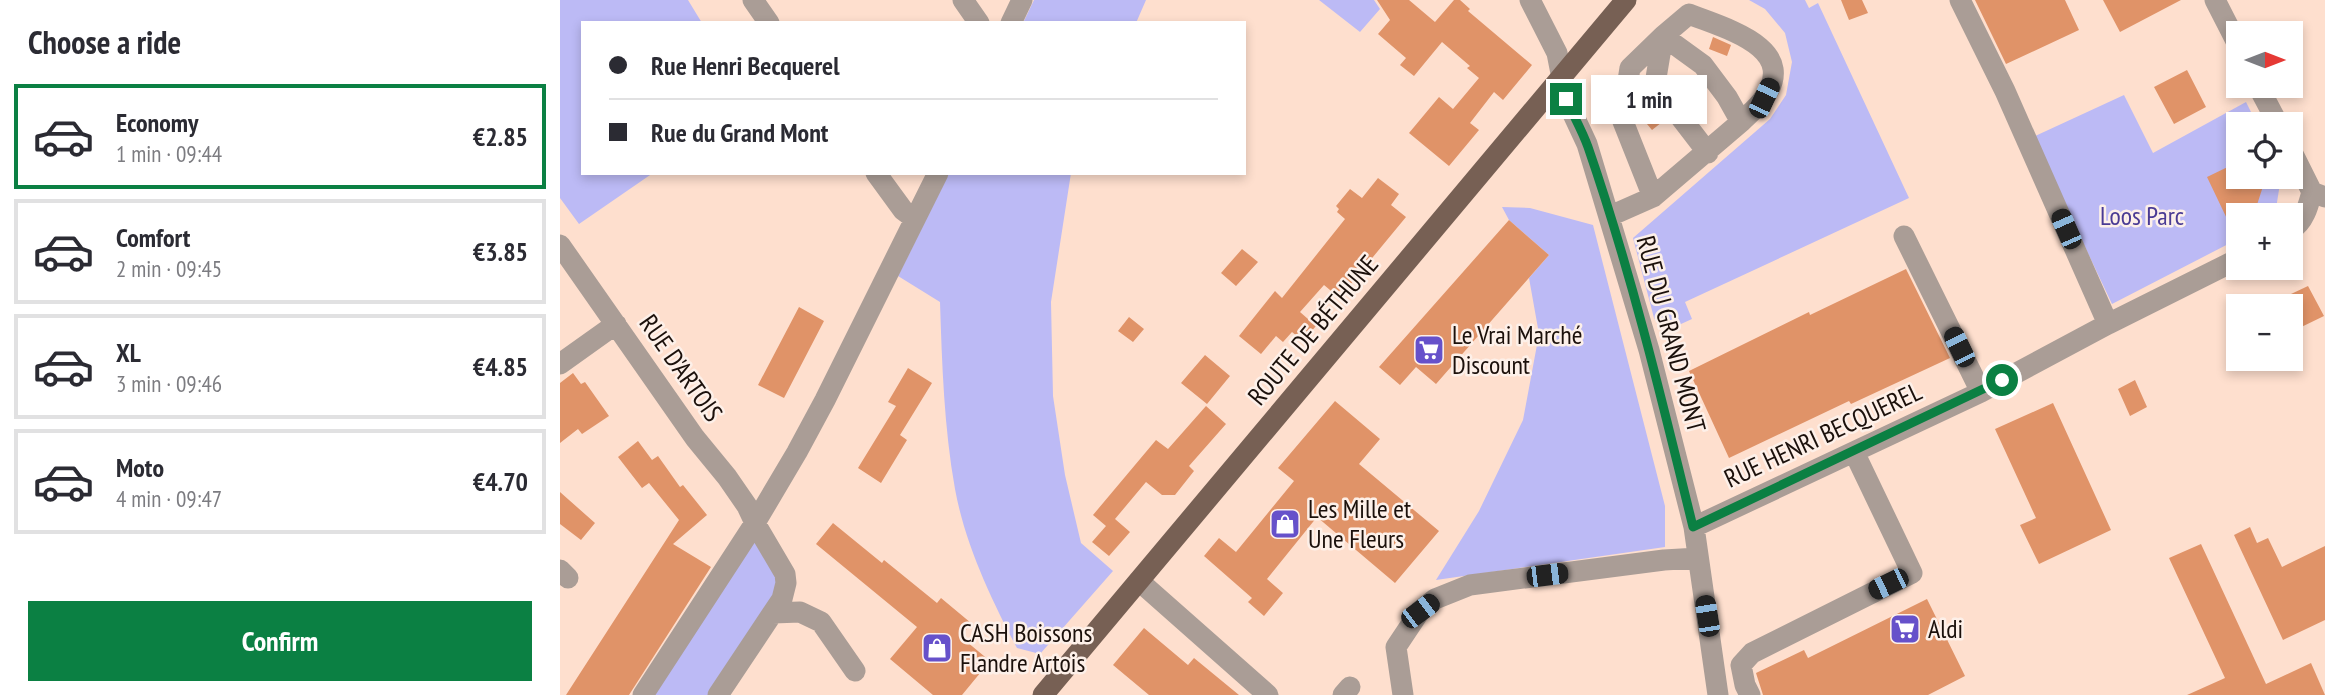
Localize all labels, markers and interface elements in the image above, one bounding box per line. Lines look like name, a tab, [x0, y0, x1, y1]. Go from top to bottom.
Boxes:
text: Choose a ride	[28, 21, 181, 63]
north arrow	[2226, 21, 2303, 98]
map controls	[2226, 21, 2303, 371]
text: Rue Henri Becquerel	[651, 49, 840, 82]
callout: 1 min	[1590, 74, 1706, 124]
car	[1746, 75, 1783, 121]
route end	[1550, 83, 1582, 115]
text: 1 min	[1626, 85, 1672, 114]
icon: car	[32, 105, 95, 168]
text: Economy	[116, 106, 198, 139]
button: locate	[2226, 112, 2303, 189]
text: Rue du Grand Mont	[651, 116, 828, 149]
text: €2.85	[473, 120, 528, 153]
text: 1 min · 09:44	[116, 139, 222, 168]
park label: Loos Parc	[2100, 199, 2184, 232]
button: +	[2226, 203, 2303, 280]
car	[2048, 206, 2085, 252]
icon: car	[32, 220, 95, 283]
text: Comfort	[116, 221, 190, 254]
street label: RUE DU GRAND MONT	[1629, 232, 1714, 436]
text: €3.85	[473, 235, 528, 268]
street label: ROUTE DE BÉTHUNE	[1240, 248, 1385, 411]
text: 2 min · 09:45	[116, 254, 222, 283]
button: −	[2226, 294, 2303, 371]
street label: RUE D'ARTOIS	[633, 308, 730, 428]
place label: Le Vrai Marché Discount	[1452, 318, 1582, 381]
car	[1941, 324, 1978, 370]
supermarket icon: Le Vrai Marché Discount	[1412, 333, 1446, 367]
icon: car	[32, 335, 95, 398]
text: XL	[116, 336, 141, 369]
text: €4.85	[473, 350, 528, 383]
route start	[1986, 364, 2018, 396]
text: 3 min · 09:46	[116, 369, 222, 398]
street label: RUE HENRI BECQUEREL	[1719, 374, 1927, 495]
icon: car	[32, 450, 95, 513]
text: Moto	[116, 451, 164, 484]
text: €4.70	[473, 465, 528, 498]
text: 4 min · 09:47	[116, 484, 222, 513]
place label: Les Mille et Une Fleurs	[1308, 492, 1411, 555]
shop icon: Les Mille et Une Fleurs	[1268, 507, 1302, 541]
car	[1525, 562, 1570, 588]
car	[1865, 565, 1912, 603]
car	[1397, 590, 1444, 632]
car	[1694, 594, 1721, 638]
button: Confirm	[28, 601, 532, 681]
supermarket icon: Aldi	[1888, 612, 1922, 646]
place label: Aldi	[1928, 612, 1963, 645]
place label: CASH Boissons Flandre Artois	[960, 616, 1092, 679]
shop icon: CASH Boissons Flandre Artois	[920, 631, 954, 665]

